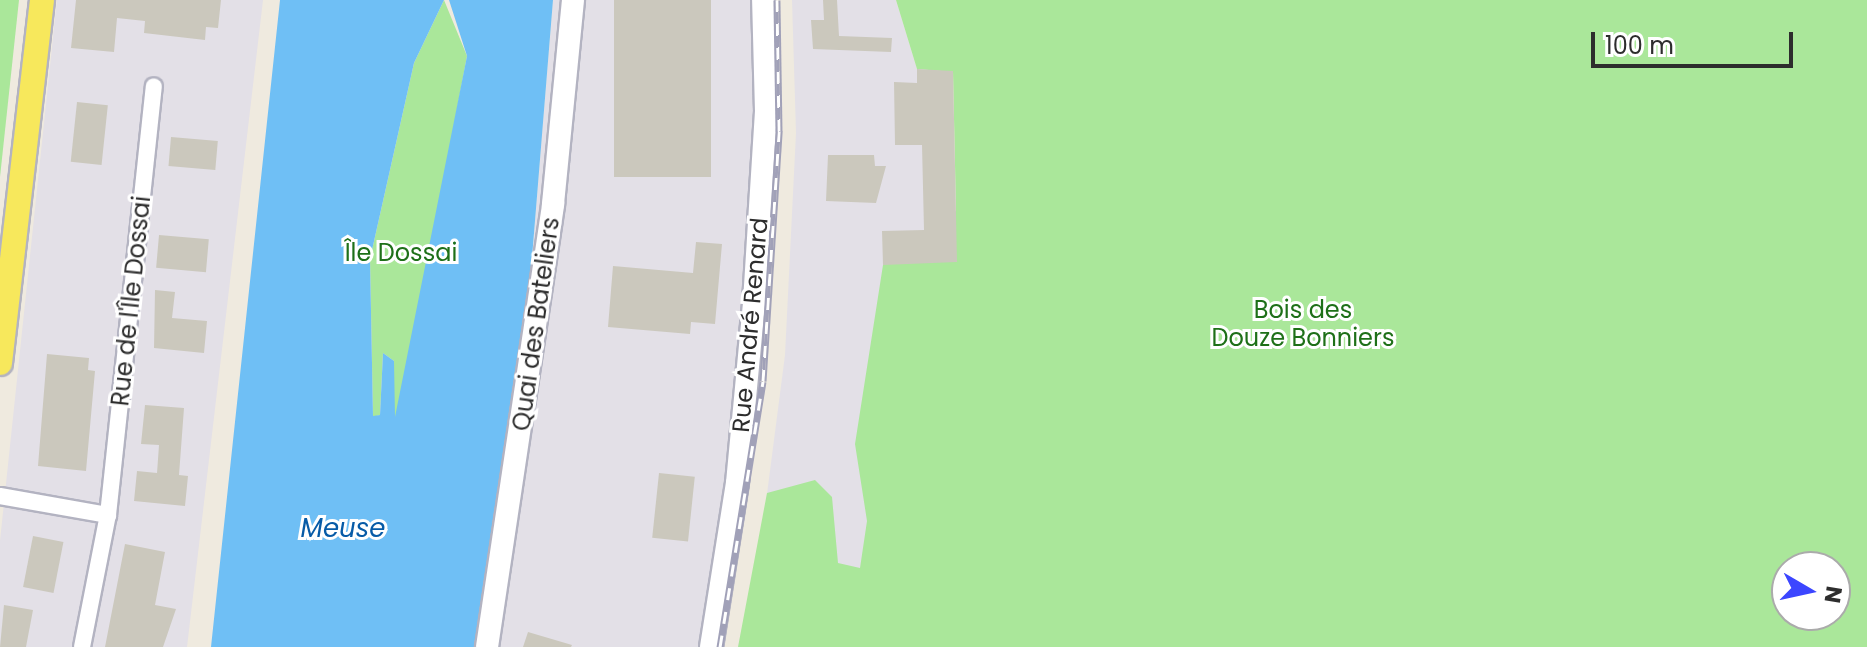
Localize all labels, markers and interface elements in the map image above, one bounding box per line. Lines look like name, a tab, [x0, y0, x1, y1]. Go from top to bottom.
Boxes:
scale bar	[1595, 16, 1797, 66]
text: 100 m	[1605, 29, 1674, 62]
street label: Rue de l'Île Dossai	[106, 195, 156, 407]
street label: Quai des Bateliers	[507, 215, 565, 433]
street label: Rue André Renard	[726, 216, 774, 434]
park label: Île Dossai	[345, 239, 457, 267]
park label: Bois des Douze Bonniers	[1212, 296, 1394, 352]
water label: Meuse	[301, 513, 385, 545]
north arrow	[1771, 551, 1851, 631]
text: N	[1817, 584, 1850, 605]

